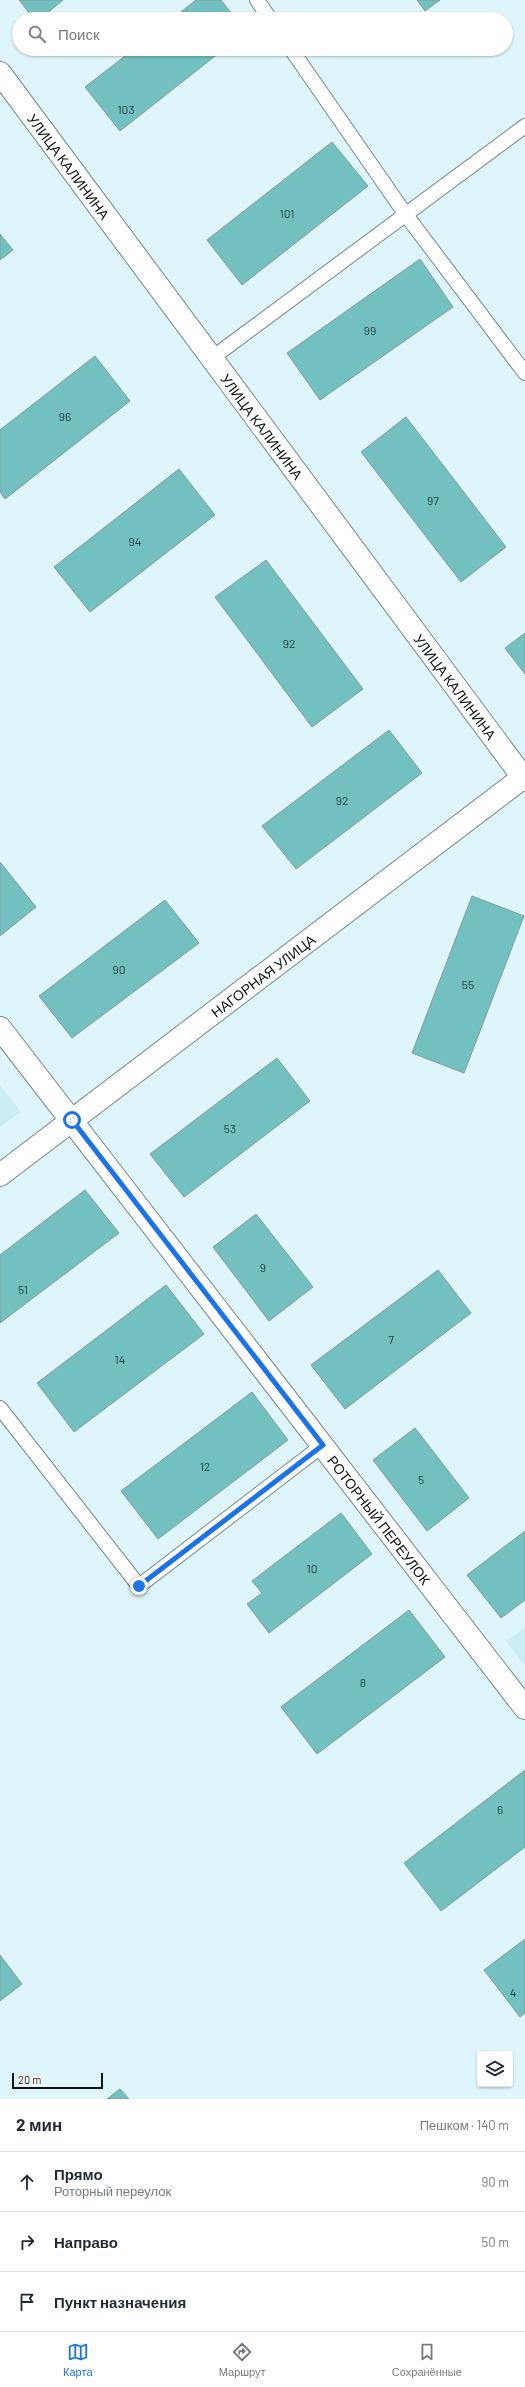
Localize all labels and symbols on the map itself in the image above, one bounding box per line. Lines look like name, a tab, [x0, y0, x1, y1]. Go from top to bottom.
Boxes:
house number: 103	[117, 102, 135, 116]
street label: УЛИЦА КАЛИНИНА	[24, 110, 114, 223]
house number: 101	[280, 206, 294, 220]
house number: 99	[364, 323, 376, 337]
street label: УЛИЦА КАЛИНИНА	[218, 370, 307, 483]
house number: 96	[59, 409, 71, 423]
house number: 97	[427, 493, 439, 507]
house number: 94	[129, 534, 141, 548]
street label: УЛИЦА КАЛИНИНА	[411, 630, 501, 743]
house number: 92	[283, 636, 295, 650]
house number: 92	[336, 793, 348, 807]
street label: НАГОРНАЯ УЛИЦА	[207, 930, 319, 1020]
house number: 90	[112, 962, 126, 976]
house number: 55	[462, 977, 474, 991]
route start	[63, 1111, 81, 1129]
house number: 53	[224, 1121, 236, 1135]
house number: 9	[260, 1260, 266, 1274]
house number: 51	[18, 1282, 28, 1296]
house number: 7	[388, 1332, 394, 1346]
house number: 14	[115, 1352, 125, 1366]
street label: РОТОРНЫЙ ПЕРЕУЛОК	[324, 1452, 435, 1588]
house number: 12	[200, 1459, 210, 1473]
house number: 5	[418, 1472, 424, 1486]
house number: 10	[307, 1561, 317, 1575]
route end	[130, 1577, 148, 1595]
house number: 8	[360, 1675, 366, 1689]
house number: 6	[497, 1802, 503, 1816]
house number: 4	[510, 1985, 516, 1999]
scale bar	[12, 2071, 103, 2090]

